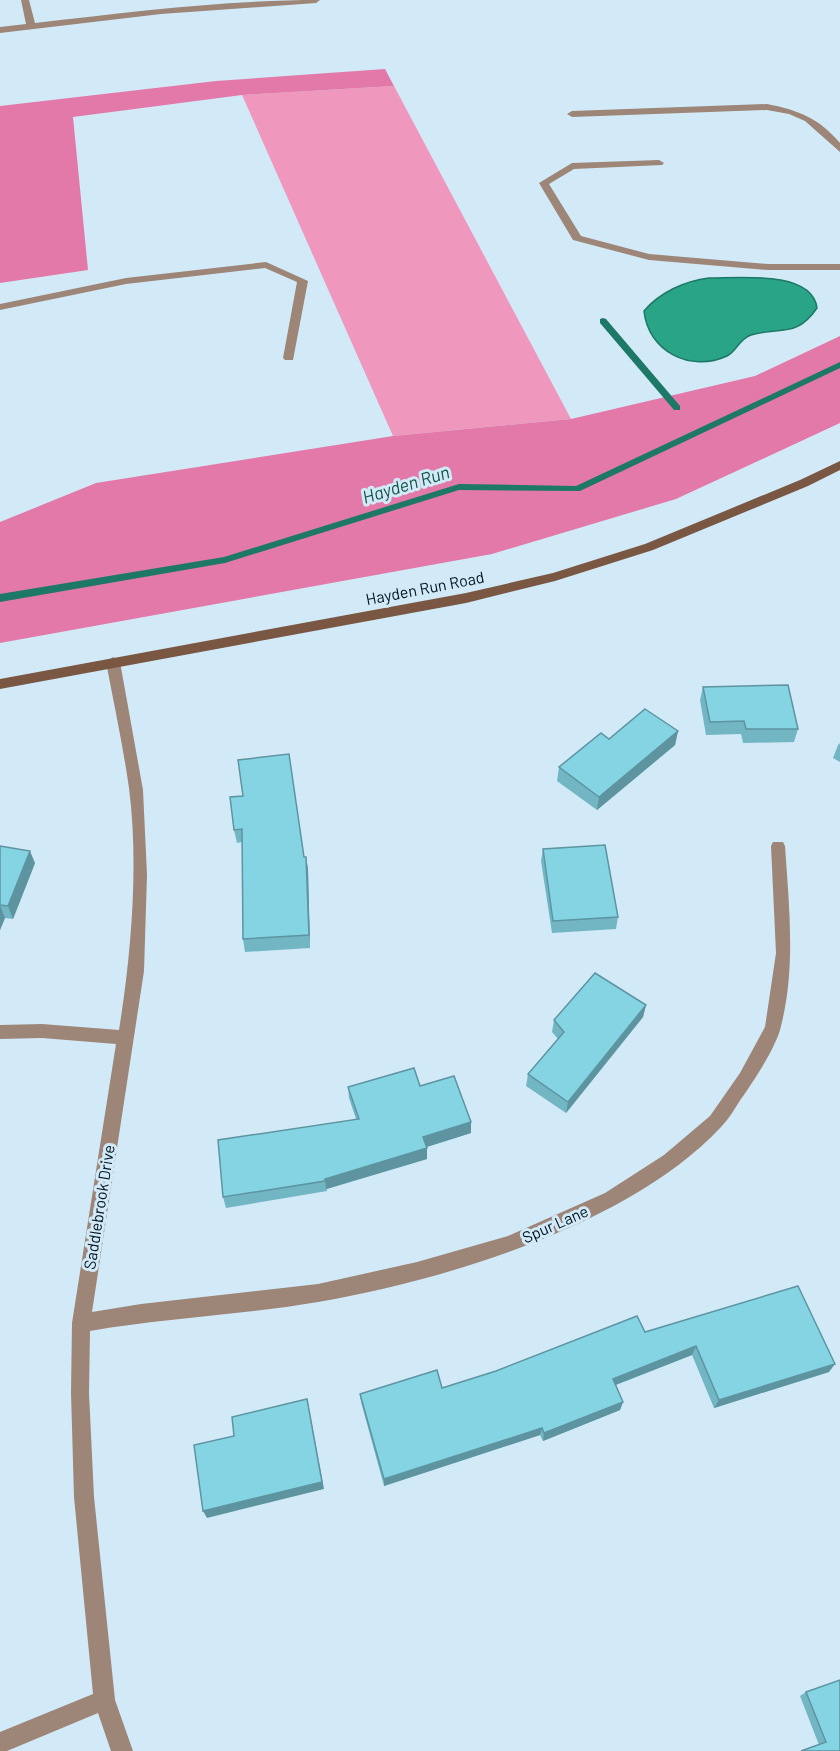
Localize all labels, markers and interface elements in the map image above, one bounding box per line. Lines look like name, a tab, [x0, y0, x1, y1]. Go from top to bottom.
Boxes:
water label: Hayden Run	[360, 460, 452, 508]
street label: Hayden Run Road	[364, 567, 486, 608]
street label: Saddlebrook Drive	[79, 1143, 118, 1271]
street label: Spur Lane	[519, 1201, 591, 1246]

